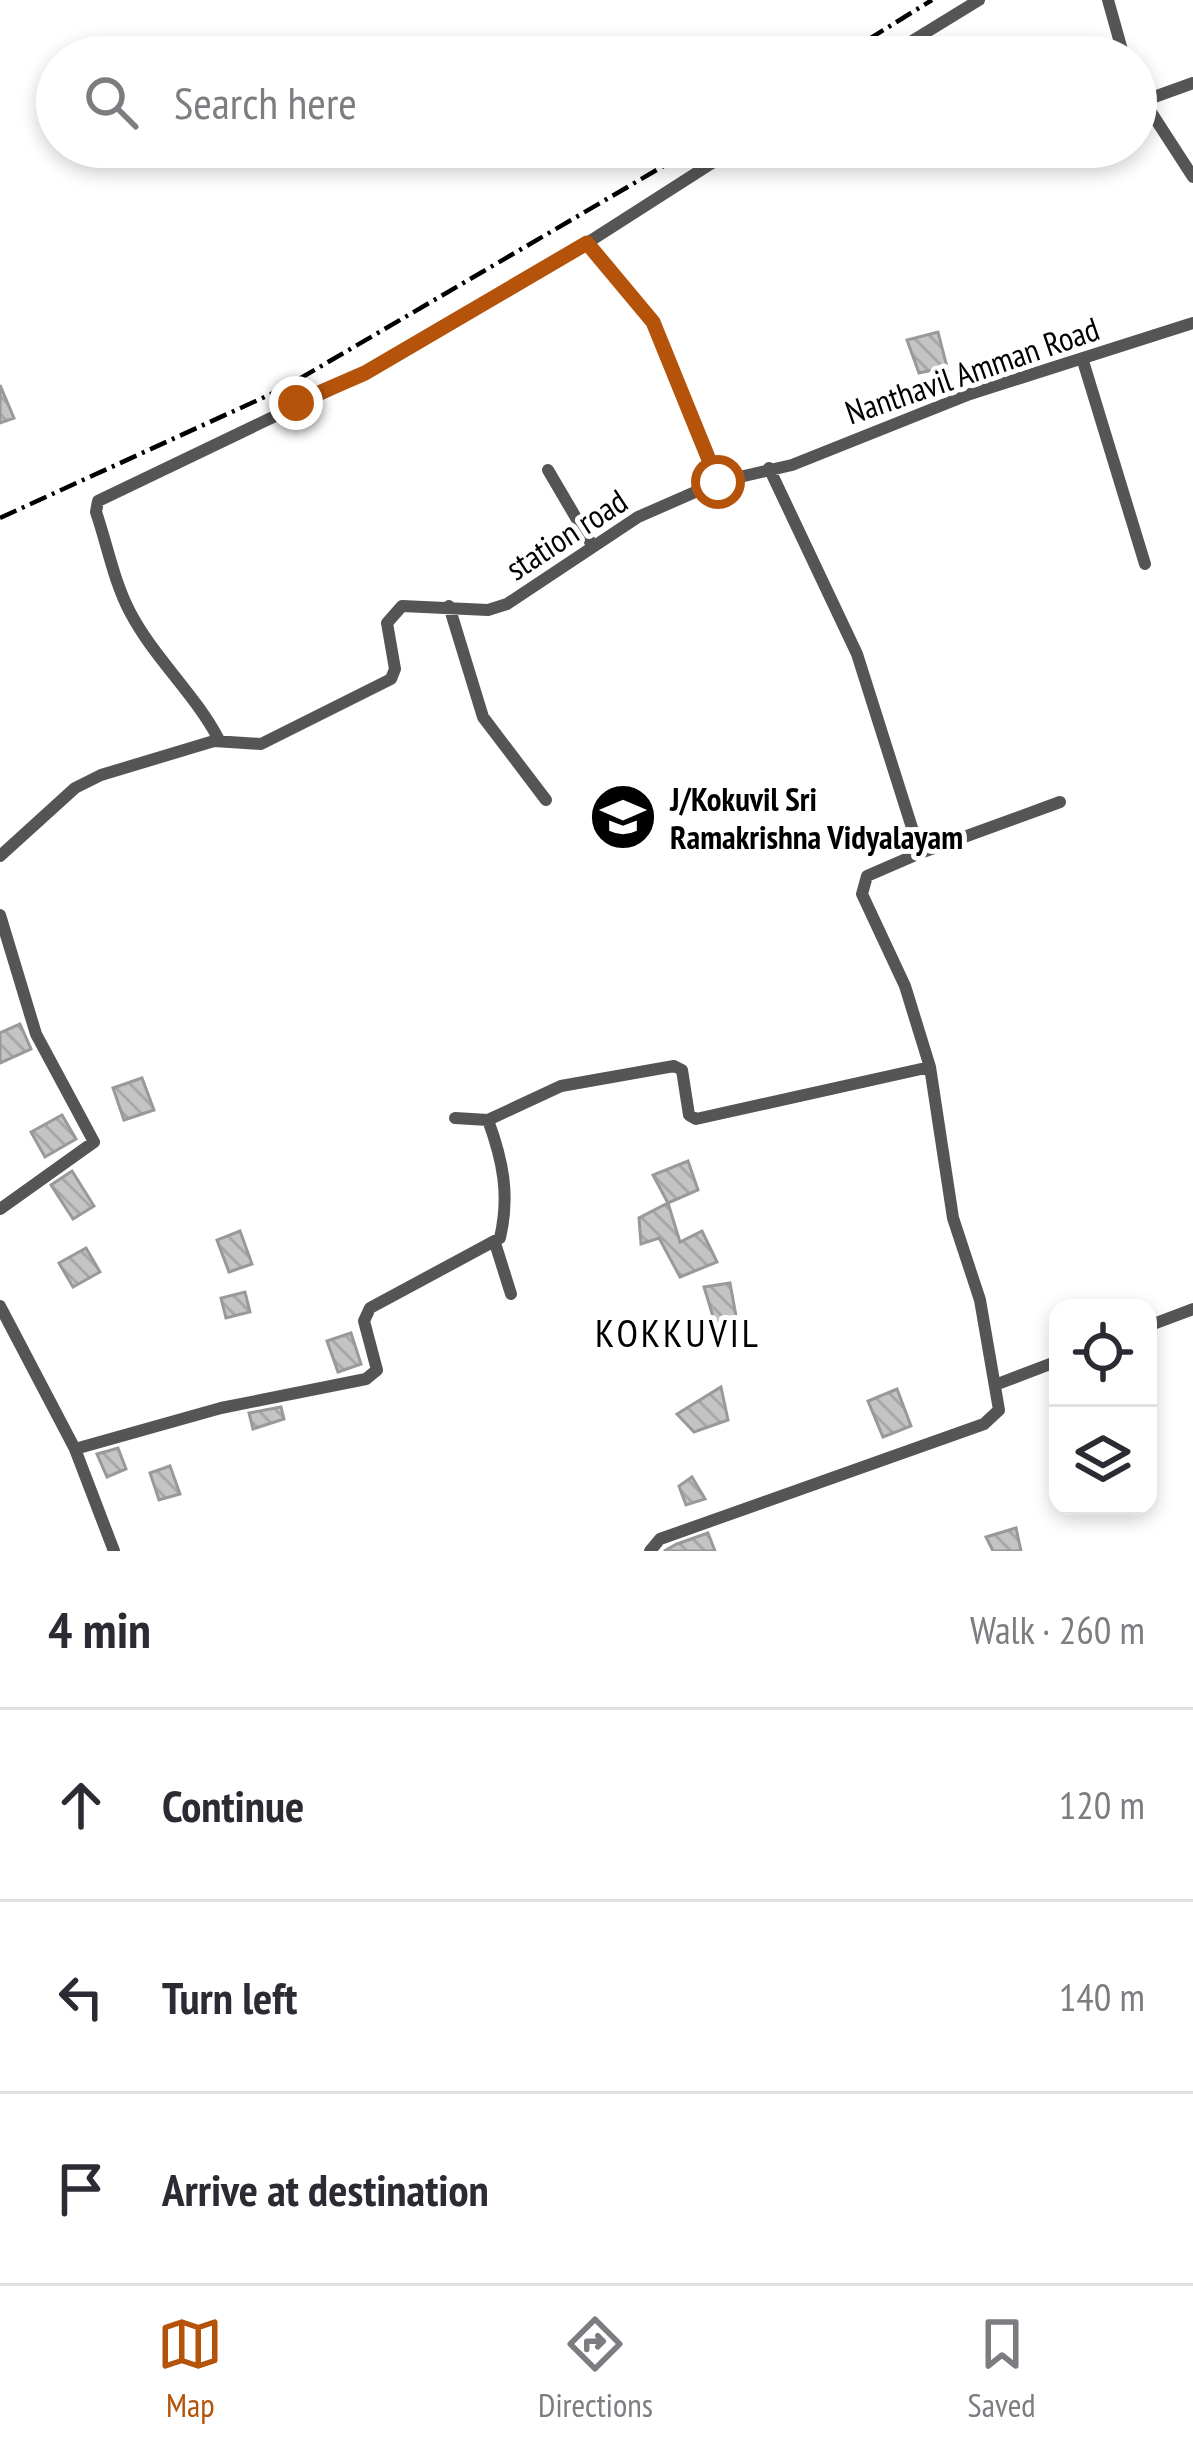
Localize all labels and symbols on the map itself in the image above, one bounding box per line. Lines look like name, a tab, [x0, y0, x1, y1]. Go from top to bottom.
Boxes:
street label: Nanthavil Amman Road	[839, 306, 1105, 434]
route end	[269, 376, 323, 430]
route start	[691, 455, 745, 509]
street label: station road	[497, 479, 635, 589]
place label: J/Kokuvil Sri Ramakrishna Vidyalayam	[669, 777, 963, 858]
school or university icon: J/Kokuvil Sri Ramakrishna Vidyalayam	[588, 782, 658, 852]
district label: KOKKUVIL	[595, 1307, 761, 1358]

